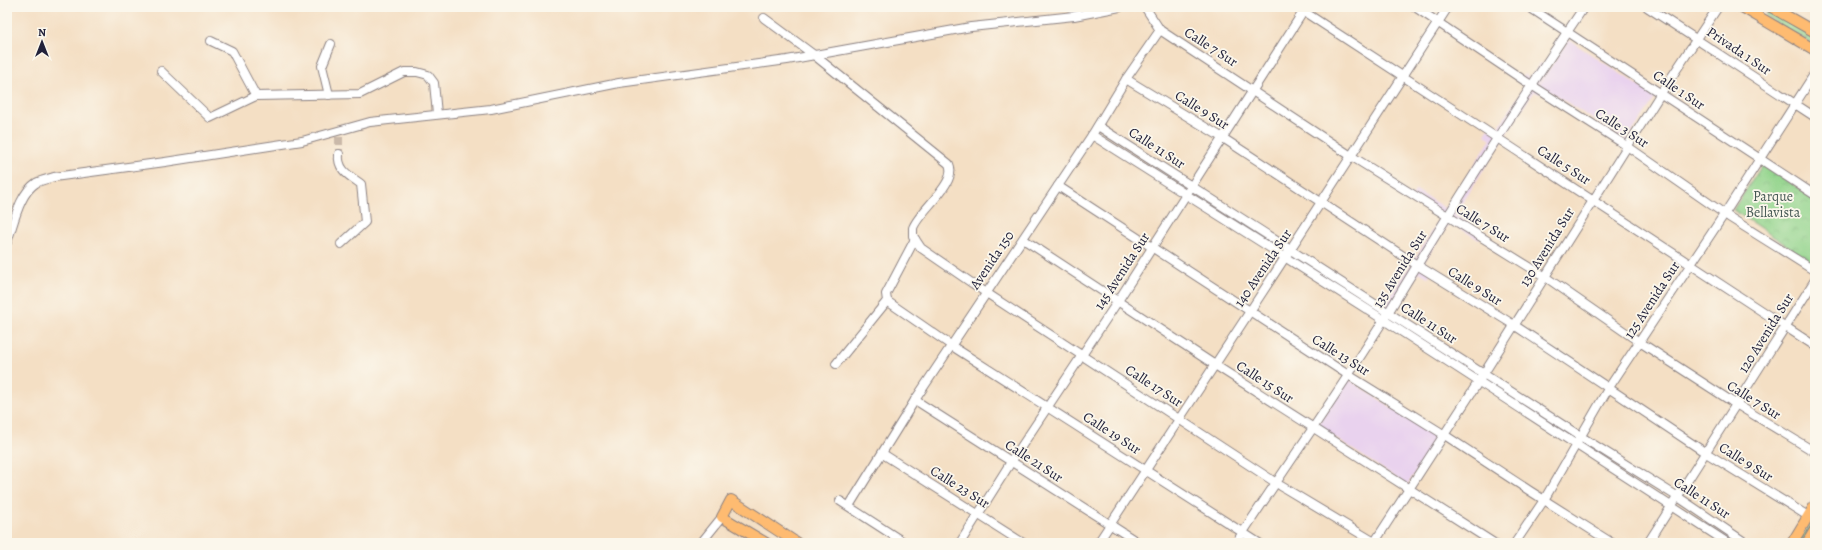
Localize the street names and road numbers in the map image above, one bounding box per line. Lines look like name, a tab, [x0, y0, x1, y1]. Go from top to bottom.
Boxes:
street label: Privada 1 Sur	[1703, 22, 1776, 80]
street label: Calle 7 Sur	[1181, 23, 1242, 72]
street label: Calle 1 Sur	[1649, 66, 1709, 115]
street label: Calle 9 Sur	[1171, 86, 1233, 134]
street label: Calle 3 Sur	[1592, 104, 1653, 153]
street label: Calle 11 Sur	[1125, 123, 1189, 174]
street label: Calle 5 Sur	[1534, 141, 1595, 190]
street label: Calle 7 Sur	[1452, 199, 1514, 247]
street label: 130 Avenida Sur	[1515, 203, 1579, 290]
street label: 140 Avenida Sur	[1230, 225, 1296, 311]
street label: 135 Avenida Sur	[1369, 226, 1432, 312]
street label: Avenida 150	[965, 227, 1019, 294]
street label: 145 Avenida Sur	[1090, 228, 1155, 313]
street label: 125 Avenida Sur	[1620, 257, 1685, 343]
street label: Calle 9 Sur	[1444, 262, 1506, 310]
street label: 120 Avenida Sur	[1734, 289, 1798, 376]
street label: Calle 11 Sur	[1397, 298, 1461, 349]
street label: Calle 13 Sur	[1308, 330, 1374, 381]
street label: Calle 15 Sur	[1233, 356, 1298, 408]
street label: Calle 17 Sur	[1122, 360, 1187, 412]
street label: Calle 7 Sur	[1723, 376, 1785, 424]
street label: Calle 19 Sur	[1079, 407, 1145, 459]
street label: Calle 21 Sur	[1001, 435, 1067, 487]
street label: Calle 9 Sur	[1715, 438, 1777, 486]
street label: Calle 23 Sur	[927, 461, 994, 513]
street label: Calle 11 Sur	[1670, 473, 1734, 524]

